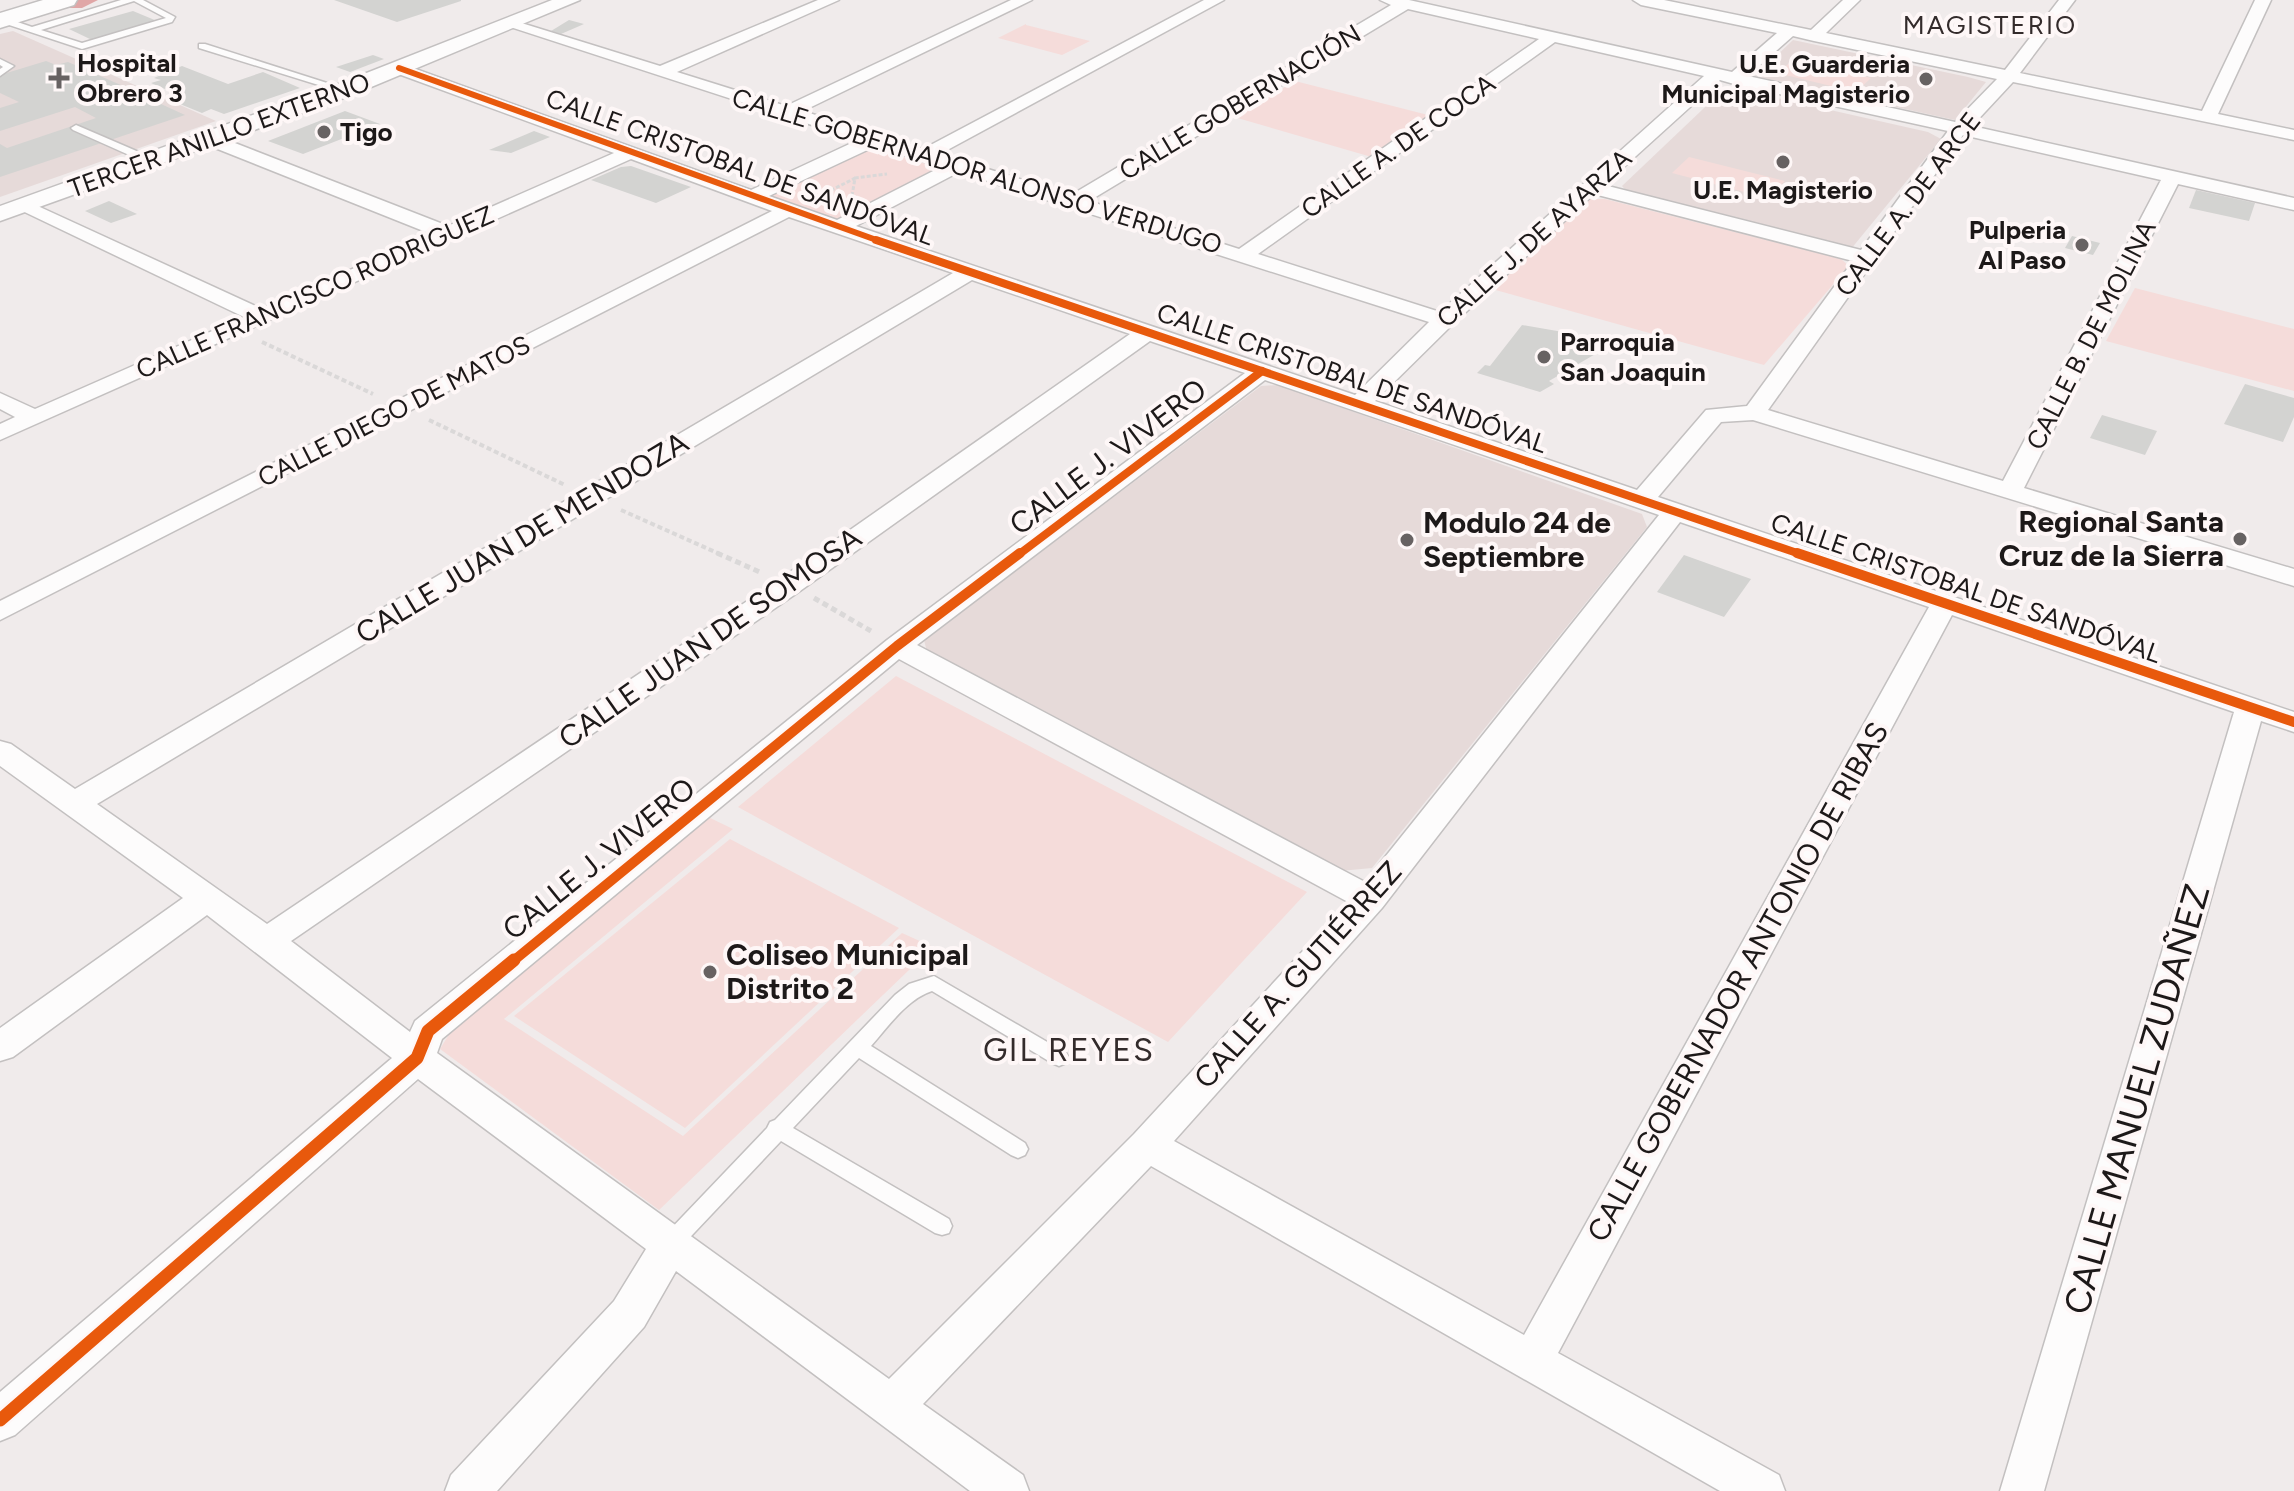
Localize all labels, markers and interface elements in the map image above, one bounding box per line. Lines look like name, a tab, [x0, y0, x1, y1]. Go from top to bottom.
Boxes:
district label: MAGISTERIO	[1903, 9, 2077, 41]
street label: CALLE GOBERNACIÓN	[1113, 17, 1367, 187]
place label: Hospital Obrero 3	[77, 47, 183, 109]
place label: U.E. Guarderia Municipal Magisterio	[1661, 48, 1910, 110]
street label: TERCER ANILLO EXTERNO	[64, 66, 374, 204]
marker: Hospital Obrero 3	[48, 67, 70, 89]
street label: CALLE A. DE COCA	[1295, 67, 1502, 225]
marker: U.E. Guarderia Municipal Magisterio	[1917, 70, 1935, 88]
street label: CALLE GOBERNADOR ALONSO VERDUGO	[728, 81, 1226, 261]
street label: CALLE CRISTOBAL DE SANDÓVAL	[542, 82, 939, 252]
street label: CALLE A. DE ARCE	[1828, 106, 1988, 302]
place label: Tigo	[340, 116, 393, 148]
marker: Tigo	[315, 123, 333, 141]
street label: CALLE J. DE AYARZA	[1430, 142, 1638, 334]
marker: U.E. Magisterio	[1774, 153, 1792, 171]
place label: U.E. Magisterio	[1693, 174, 1873, 206]
street label: CALLE FRANCISCO RODRIGUEZ	[131, 198, 499, 386]
place label: Pulperia Al Paso	[1969, 214, 2066, 276]
street label: CALLE B. DE MOLINA	[2019, 215, 2163, 455]
marker: Pulperia Al Paso	[2073, 236, 2091, 254]
street label: CALLE CRISTOBAL DE SANDÓVAL	[1153, 296, 1552, 460]
place label: Parroquia San Joaquin	[1560, 326, 1706, 388]
street label: CALLE DIEGO DE MATOS	[252, 328, 536, 494]
marker: Parroquia San Joaquin	[1535, 348, 1553, 366]
street label: CALLE J. VIVERO	[1002, 371, 1213, 543]
street label: CALLE JUAN DE MENDOZA	[349, 423, 695, 652]
place label: Regional Santa Cruz de la Sierra	[1999, 503, 2224, 574]
place label: Modulo 24 de Septiembre	[1423, 504, 1611, 575]
street label: CALLE CRISTOBAL DE SANDÓVAL	[1767, 506, 2166, 670]
street label: CALLE JUAN DE SOMOSA	[551, 519, 869, 756]
marker: Regional Santa Cruz de la Sierra	[2231, 530, 2249, 548]
marker: Modulo 24 de Septiembre	[1398, 531, 1416, 549]
street label: CALLE GOBERNADOR ANTONIO DE RIBAS	[1579, 716, 1896, 1248]
street label: CALLE J. VIVERO	[495, 770, 702, 948]
street label: CALLE A. GUTIÉRREZ	[1186, 853, 1409, 1096]
street label: CALLE MANUEL ZUDAÑEZ	[2054, 879, 2218, 1319]
place label: Coliseo Municipal Distrito 2	[726, 936, 969, 1007]
marker: Coliseo Municipal Distrito 2	[701, 963, 719, 981]
district label: GIL REYES	[983, 1031, 1155, 1069]

